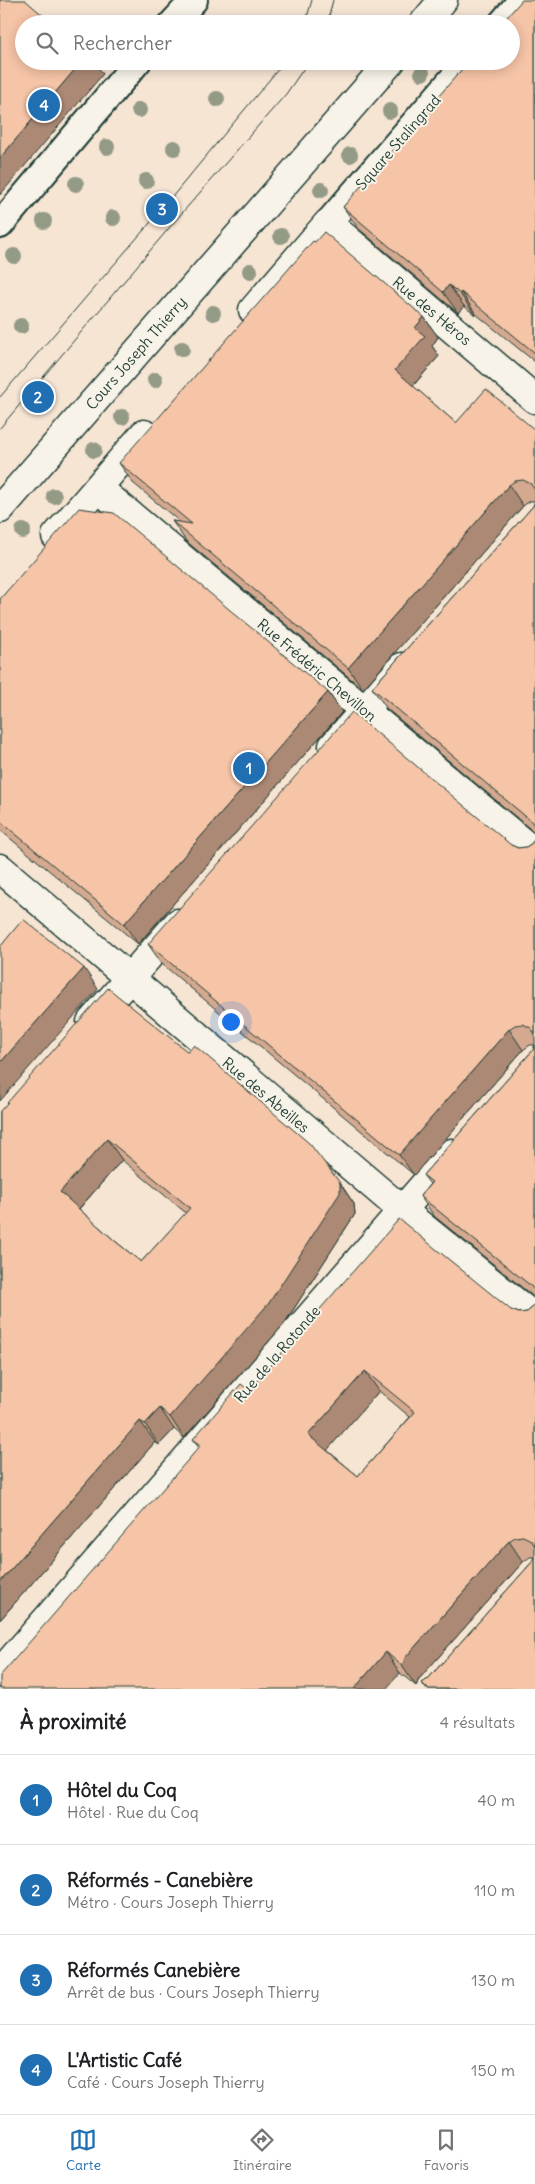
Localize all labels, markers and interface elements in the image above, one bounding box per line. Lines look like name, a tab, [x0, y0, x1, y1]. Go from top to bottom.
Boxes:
search box	[15, 15, 520, 70]
icon: search	[33, 29, 61, 57]
text: Rechercher	[73, 31, 172, 55]
pin: 4	[28, 86, 60, 124]
street label: Square Stalingrad	[351, 90, 445, 194]
pin: 3	[146, 190, 178, 228]
street label: Rue des Héros	[389, 273, 475, 350]
street label: Cours Joseph Thierry	[82, 292, 190, 414]
pin: 2	[22, 378, 54, 416]
street label: Rue Frédéric Chevillon	[253, 615, 381, 726]
pin: 1	[233, 749, 265, 787]
your location	[218, 1009, 244, 1035]
street label: Rue des Abeilles	[219, 1053, 314, 1137]
street label: Rue de la Rotonde	[230, 1302, 324, 1406]
text: À proximité	[20, 1708, 127, 1735]
text: 4 résultats	[440, 1712, 515, 1732]
text: Hôtel du Coq	[67, 1778, 177, 1802]
text: 1	[33, 1790, 39, 1810]
text: 40 m	[477, 1790, 515, 1810]
text: Hôtel · Rue du Coq	[67, 1802, 199, 1822]
text: Réformés - Canebière	[67, 1868, 253, 1892]
text: 2	[32, 1880, 40, 1900]
text: 110 m	[474, 1880, 515, 1900]
text: Métro · Cours Joseph Thierry	[67, 1892, 274, 1912]
text: Réformés Canebière	[67, 1958, 240, 1982]
text: 3	[31, 1970, 41, 1990]
text: 130 m	[471, 1970, 515, 1990]
text: Arrêt de bus · Cours Joseph Thierry	[67, 1982, 319, 2002]
text: L'Artistic Café	[67, 2048, 182, 2072]
text: 4	[31, 2060, 41, 2080]
text: 150 m	[471, 2060, 515, 2080]
text: Café · Cours Joseph Thierry	[67, 2072, 265, 2092]
tab: Carte	[66, 2126, 101, 2174]
tab: Itinéraire	[233, 2126, 292, 2174]
tab: Favoris	[424, 2126, 469, 2174]

